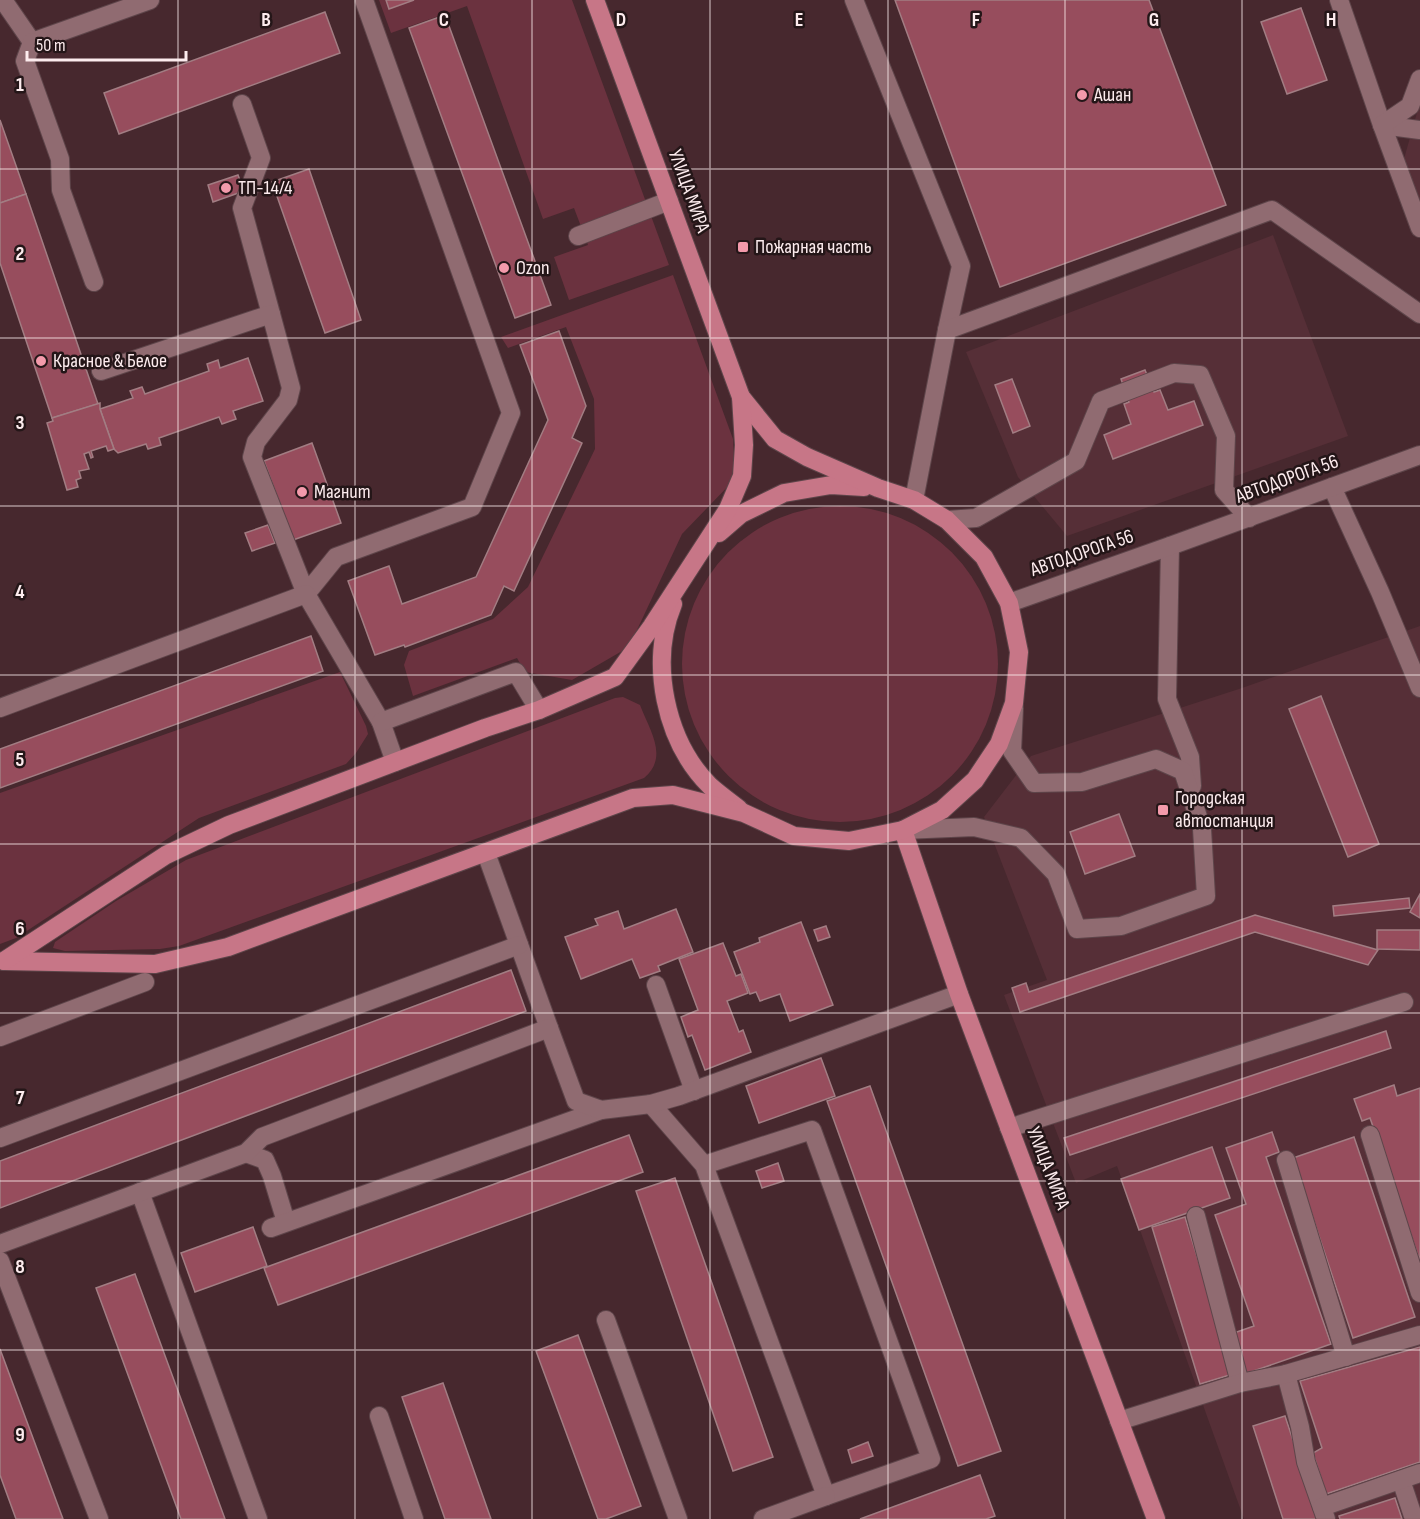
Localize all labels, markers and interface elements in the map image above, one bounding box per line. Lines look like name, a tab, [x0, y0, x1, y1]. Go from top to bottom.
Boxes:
text: B	[261, 8, 271, 32]
text: C	[439, 8, 449, 32]
text: D	[616, 8, 626, 32]
text: E	[795, 8, 803, 32]
text: F	[972, 8, 980, 32]
text: G	[1149, 8, 1159, 32]
text: H	[1326, 8, 1336, 32]
scale bar	[27, 24, 186, 62]
text: 50 m	[36, 35, 66, 56]
text: 1	[16, 73, 24, 97]
place label: Ашан	[1093, 83, 1131, 107]
marker: Ашан	[1075, 88, 1089, 102]
street label: УЛИЦА МИРА	[663, 146, 715, 236]
place label: ТП-14/4	[238, 176, 292, 200]
marker: ТП-14/4	[219, 181, 233, 195]
place label: Пожарная часть	[755, 235, 872, 259]
marker: Пожарная часть	[736, 240, 750, 254]
text: 2	[16, 242, 24, 266]
place label: Ozon	[516, 256, 550, 280]
marker: Ozon	[497, 261, 511, 275]
place label: Красное & Белое	[53, 349, 167, 373]
marker: Красное & Белое	[34, 354, 48, 368]
text: 3	[16, 411, 25, 435]
street label: АВТОДОРОГА 56	[1231, 449, 1342, 509]
place label: Магнит	[314, 480, 371, 504]
marker: Магнит	[295, 485, 309, 499]
street label: АВТОДОРОГА 56	[1026, 524, 1137, 582]
text: 4	[15, 580, 25, 604]
text: 5	[16, 748, 25, 772]
place label: Городская автостанция	[1175, 786, 1274, 833]
marker: Городская автостанция	[1156, 803, 1170, 817]
text: 6	[15, 917, 25, 941]
text: 7	[16, 1086, 25, 1110]
street label: УЛИЦА МИРА	[1021, 1123, 1075, 1213]
text: 8	[15, 1255, 25, 1279]
text: 9	[15, 1423, 25, 1447]

